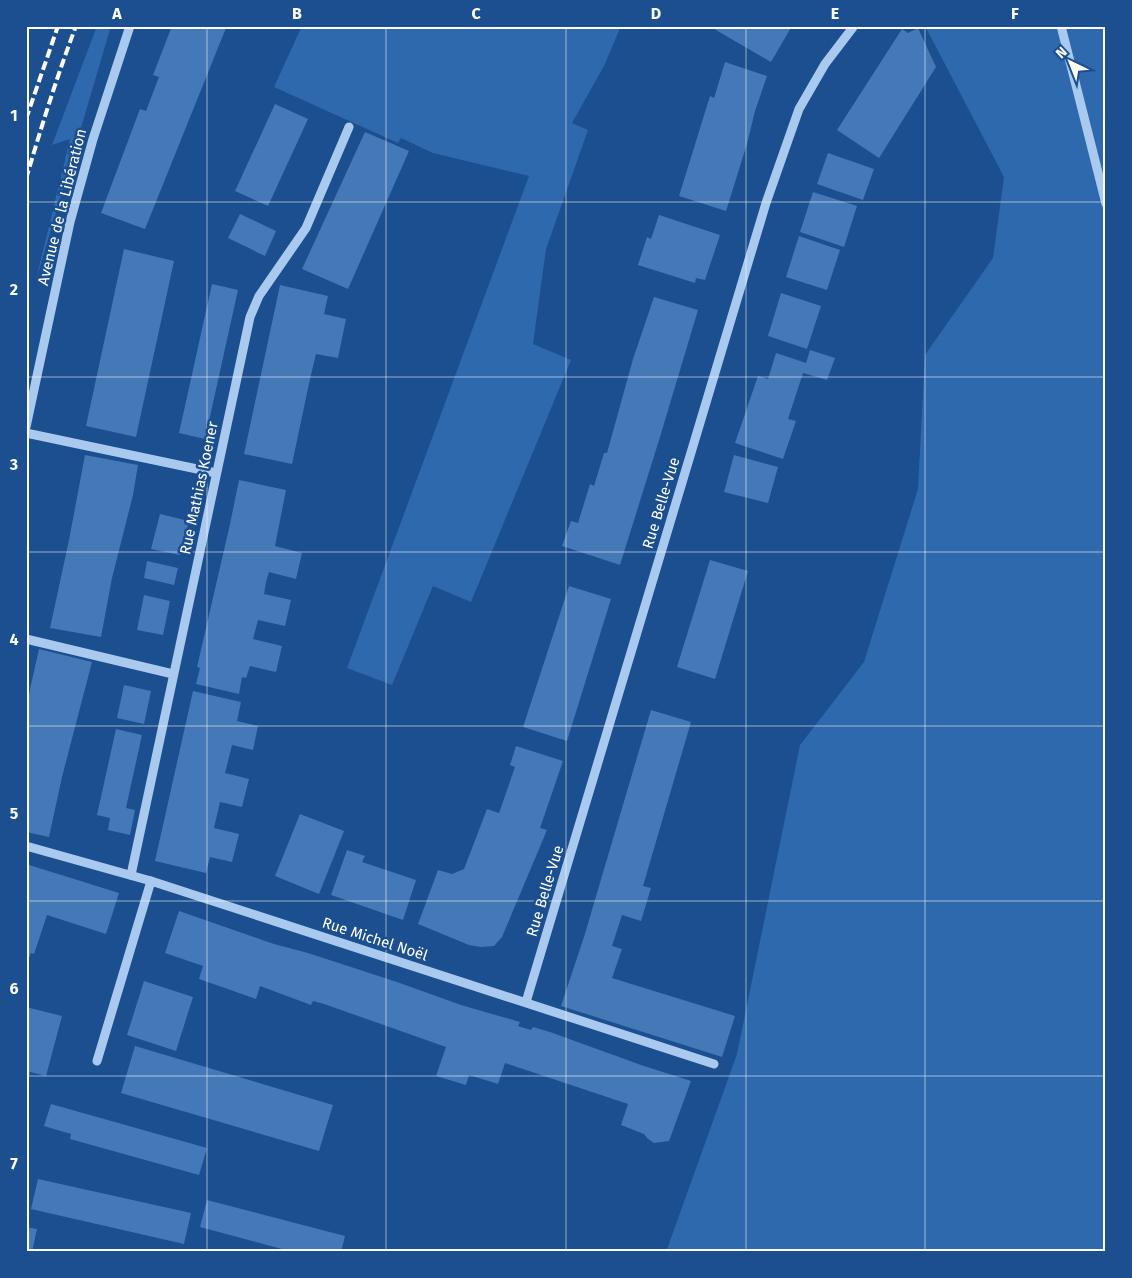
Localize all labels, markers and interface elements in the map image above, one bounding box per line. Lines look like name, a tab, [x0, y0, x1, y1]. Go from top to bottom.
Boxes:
text: A	[111, 4, 122, 23]
text: B	[292, 4, 302, 23]
text: C	[471, 4, 481, 23]
text: D	[651, 4, 661, 23]
text: E	[831, 4, 839, 23]
text: F	[1011, 4, 1019, 23]
north arrow	[1044, 38, 1094, 88]
text: N	[1052, 43, 1071, 62]
text: 1	[10, 106, 18, 125]
street label: Avenue de la Libération	[34, 127, 90, 287]
text: 2	[10, 280, 18, 299]
street label: Rue Mathias Koener	[176, 420, 222, 556]
text: 3	[9, 455, 18, 474]
street label: Rue Belle-Vue	[639, 455, 683, 551]
text: 4	[9, 630, 19, 649]
text: 5	[10, 804, 19, 823]
street label: Rue Belle-Vue	[523, 843, 567, 939]
street label: Rue Michel Noël	[320, 913, 431, 965]
text: 6	[9, 979, 19, 998]
text: 7	[10, 1154, 18, 1173]

